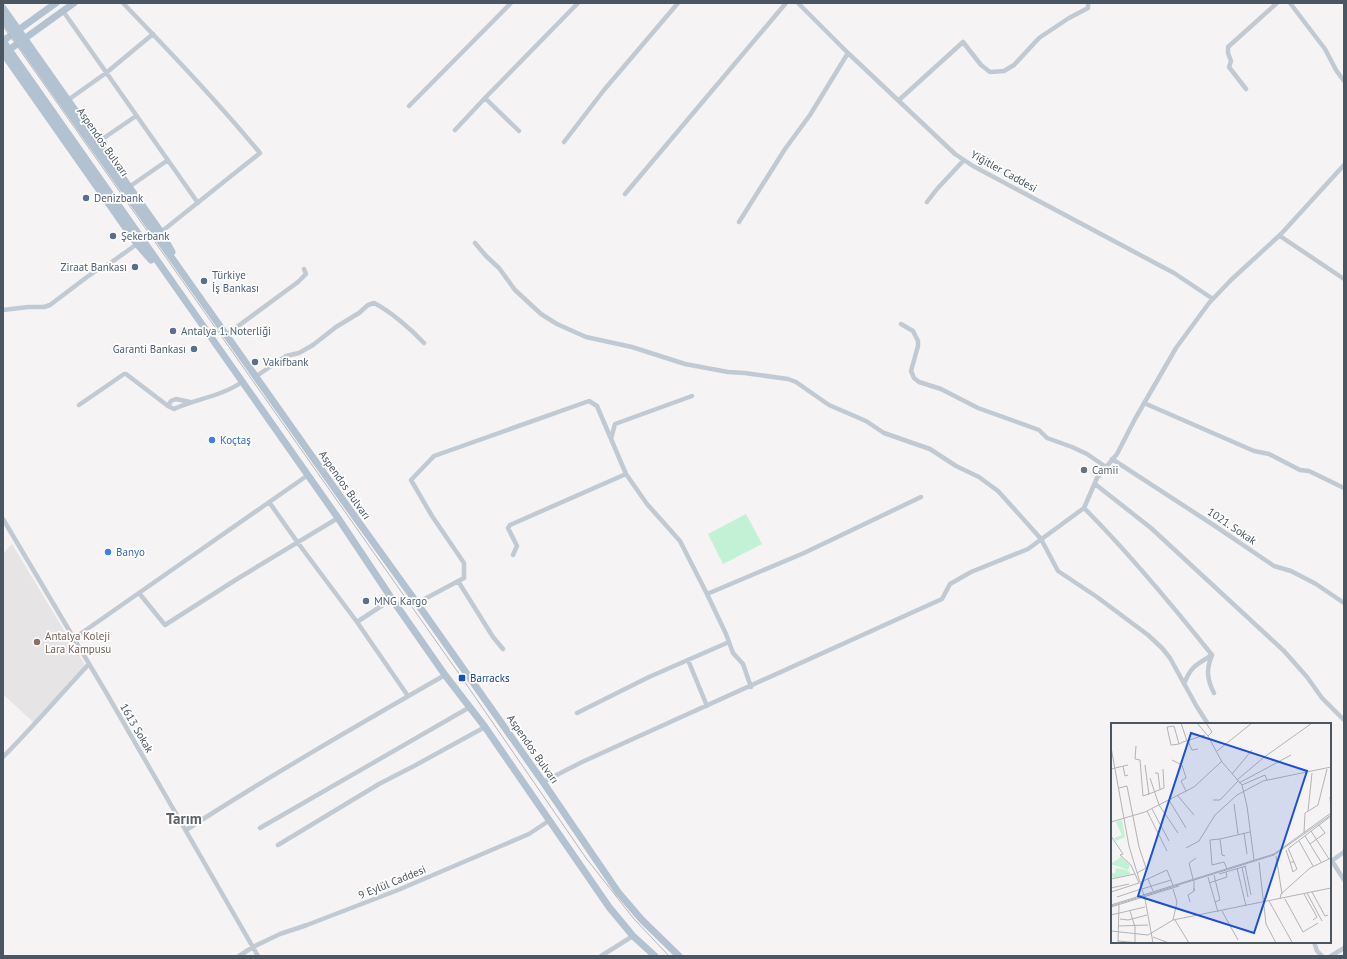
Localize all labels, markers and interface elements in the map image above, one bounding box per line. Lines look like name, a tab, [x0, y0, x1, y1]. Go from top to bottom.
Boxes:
street label: Aspendos Bulvarı	[74, 105, 132, 179]
street label: Yiğitler Caddesi	[968, 147, 1040, 195]
place label: Denizbank	[94, 191, 144, 205]
marker: Denizbank	[81, 193, 91, 203]
place label: Şekerbank	[121, 229, 170, 243]
marker: Şekerbank	[108, 231, 118, 241]
place label: Ziraat Bankası	[61, 260, 127, 274]
marker: Ziraat Bankası	[130, 262, 140, 272]
place label: Türkiye İş Bankası	[212, 268, 259, 295]
marker: Türkiye İş Bankası	[199, 276, 209, 286]
place label: Antalya 1. Noterliği	[181, 324, 271, 338]
marker: Antalya 1. Noterliği	[168, 326, 178, 336]
place label: Garanti Bankası	[113, 342, 186, 356]
marker: Garanti Bankası	[189, 344, 199, 354]
place label: Vakıfbank	[262, 355, 309, 369]
marker: Vakıfbank	[250, 357, 260, 367]
place label: Koçtaş	[220, 433, 251, 447]
marker: Koçtaş	[207, 435, 217, 445]
street label: Aspendos Bulvarı	[316, 448, 374, 522]
place label: Camii	[1092, 463, 1118, 477]
marker: Camii	[1079, 465, 1089, 475]
street label: 1021. Sokak	[1205, 504, 1260, 548]
place label: Banyo	[116, 545, 145, 559]
marker: Banyo	[103, 547, 113, 557]
place label: MNG Kargo	[374, 594, 427, 608]
marker: MNG Kargo	[361, 596, 371, 606]
place label: Antalya Koleji Lara Kampusu	[45, 629, 111, 656]
marker: Antalya Koleji Lara Kampusu	[32, 637, 42, 647]
place label: Barracks	[470, 671, 510, 685]
marker: Barracks	[457, 673, 467, 683]
street label: 1613 Sokak	[117, 701, 157, 756]
street label: Aspendos Bulvarı	[504, 712, 562, 786]
inset map	[1111, 723, 1331, 943]
district label: Tarım	[166, 809, 202, 828]
street label: 9 Eylül Caddesi	[356, 862, 428, 902]

